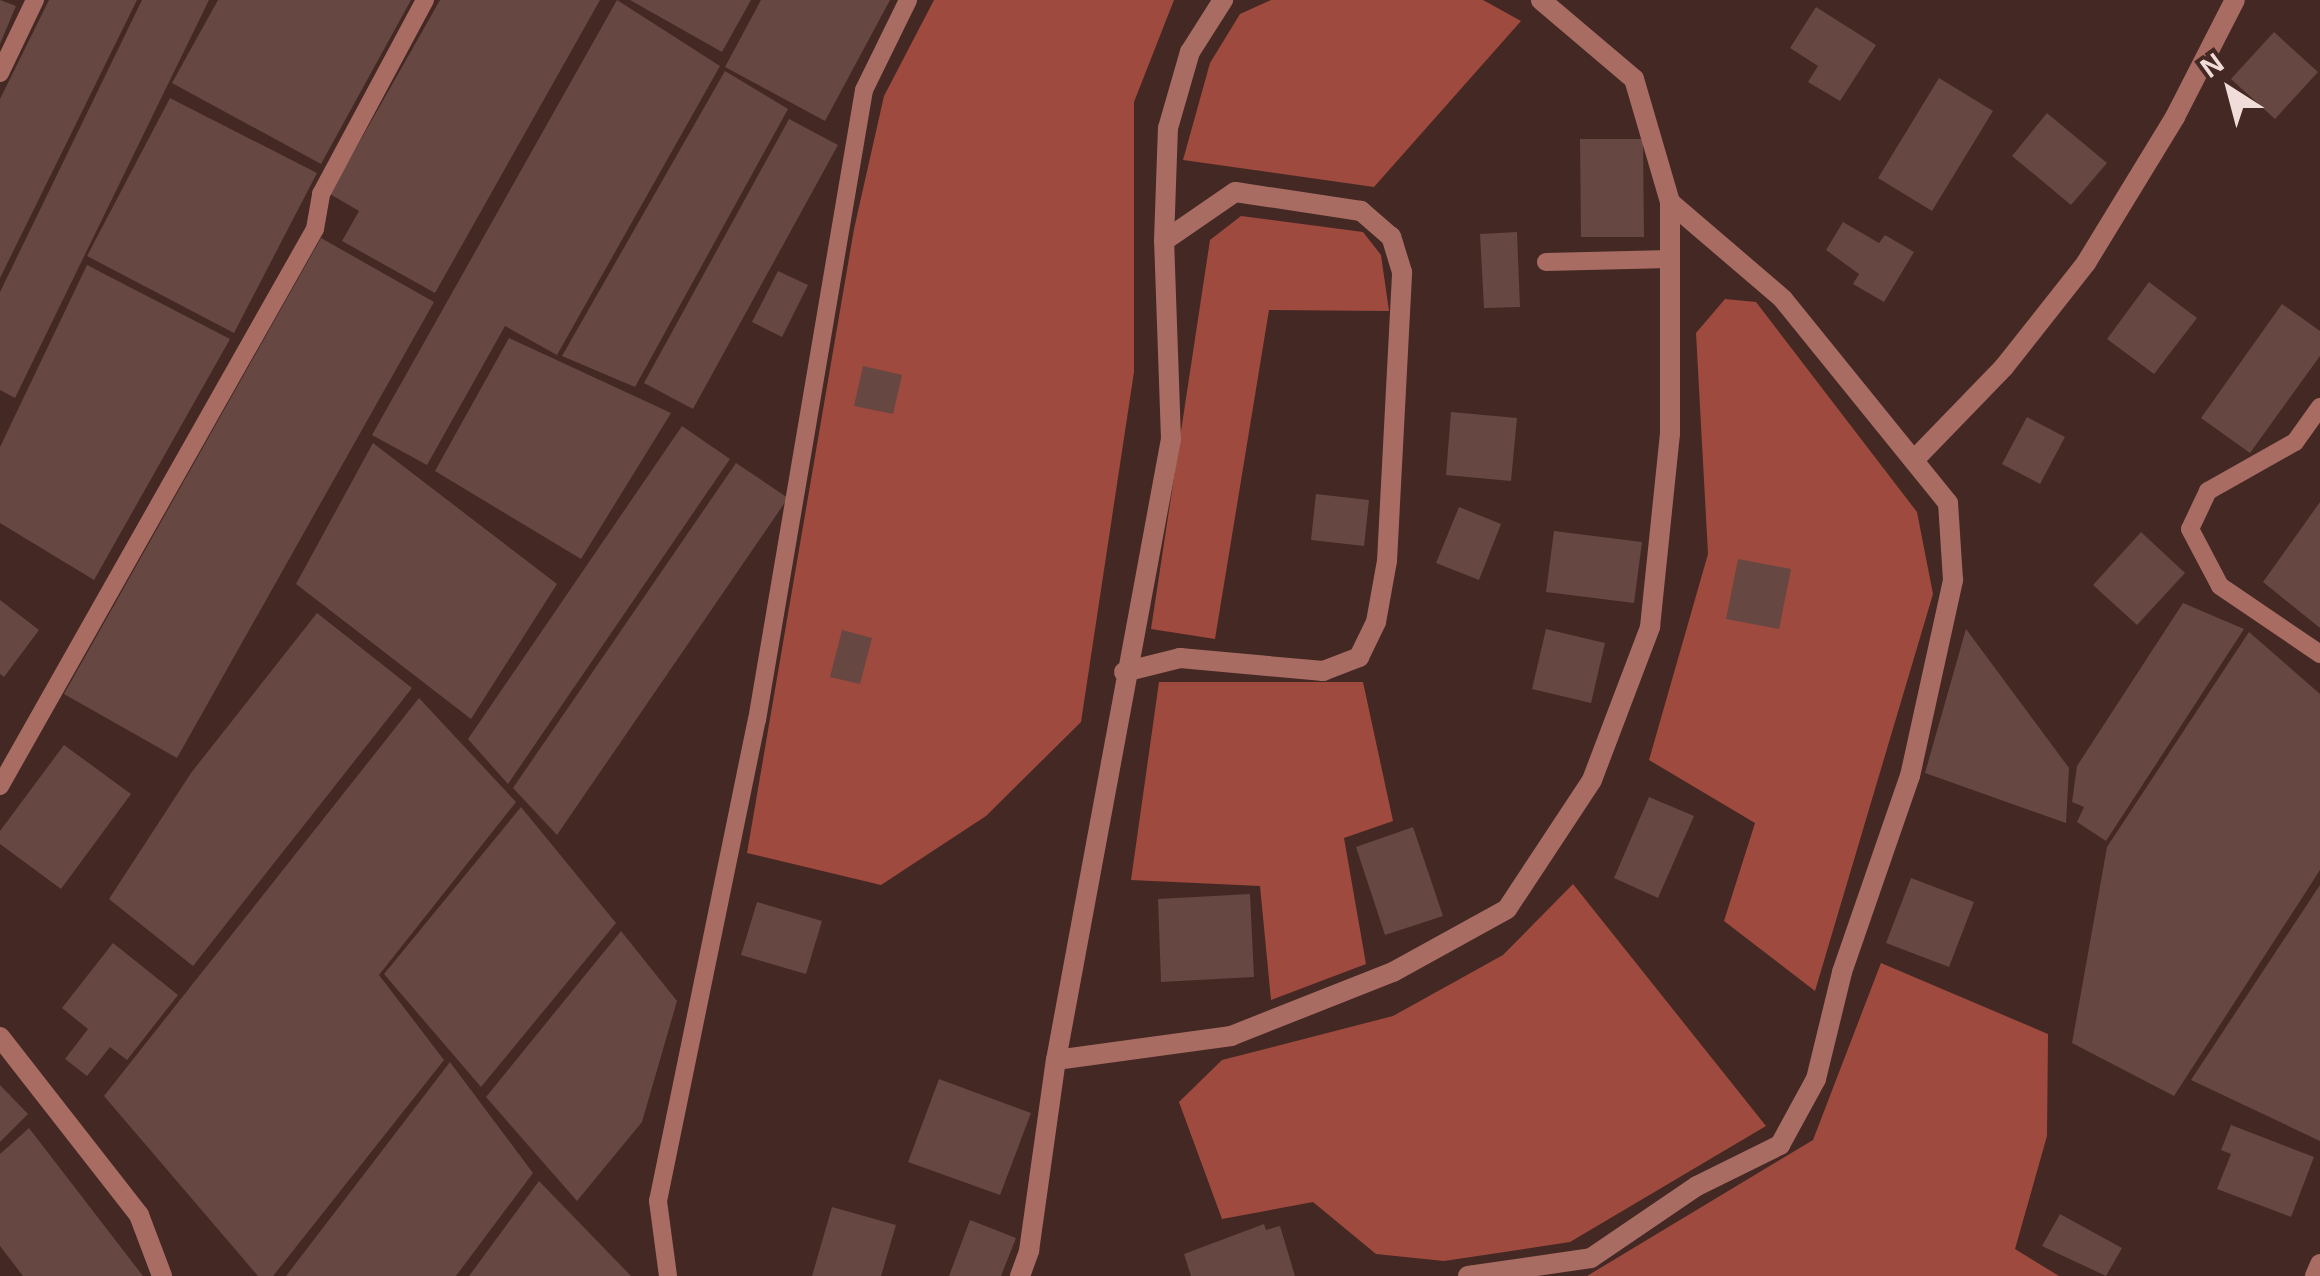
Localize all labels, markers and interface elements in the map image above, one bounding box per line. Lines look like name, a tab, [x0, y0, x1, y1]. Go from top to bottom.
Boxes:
north arrow	[2180, 40, 2280, 140]
text: N	[2195, 47, 2229, 84]

